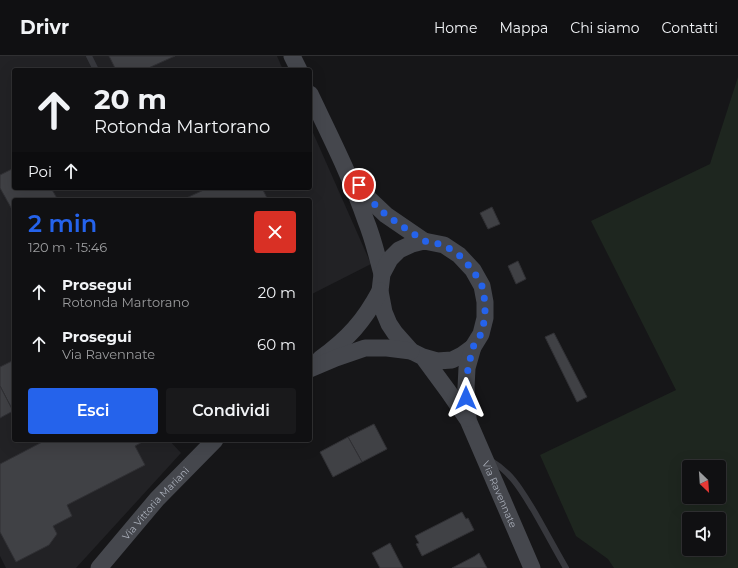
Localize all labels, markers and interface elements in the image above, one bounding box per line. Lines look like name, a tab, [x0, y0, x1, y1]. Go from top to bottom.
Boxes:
text: Drivr	[20, 16, 69, 39]
text: Home	[434, 19, 477, 37]
text: Mappa	[499, 19, 548, 37]
text: Chi siamo	[570, 19, 640, 37]
text: Contatti	[662, 19, 718, 37]
text: 20 m	[94, 82, 167, 116]
icon: ahead	[28, 84, 80, 136]
text: Rotonda Martorano	[94, 116, 270, 138]
icon: ahead	[60, 160, 82, 182]
text: Poi	[28, 162, 52, 181]
pin	[342, 168, 376, 202]
icon: arrive	[348, 174, 370, 196]
text: 2 min	[28, 209, 97, 238]
button: close	[254, 211, 296, 253]
text: 120 m · 15:46	[28, 239, 107, 255]
text: Prosegui	[62, 275, 132, 294]
icon: ahead	[28, 281, 50, 303]
text: 20 m	[258, 283, 296, 302]
text: Rotonda Martorano	[62, 294, 189, 310]
text: Prosegui	[62, 327, 132, 346]
icon: ahead	[28, 333, 50, 355]
text: 60 m	[257, 335, 296, 354]
text: Via Ravennate	[62, 346, 155, 362]
position arrow	[445, 377, 487, 419]
button: Esci	[28, 388, 158, 434]
button: Condividi	[166, 388, 296, 434]
street label: Via Ravennate	[480, 459, 520, 530]
north arrow	[682, 460, 726, 504]
map controls	[682, 460, 726, 556]
street label: Via Vittoria Mariani	[119, 464, 192, 542]
button: sound	[682, 512, 726, 556]

